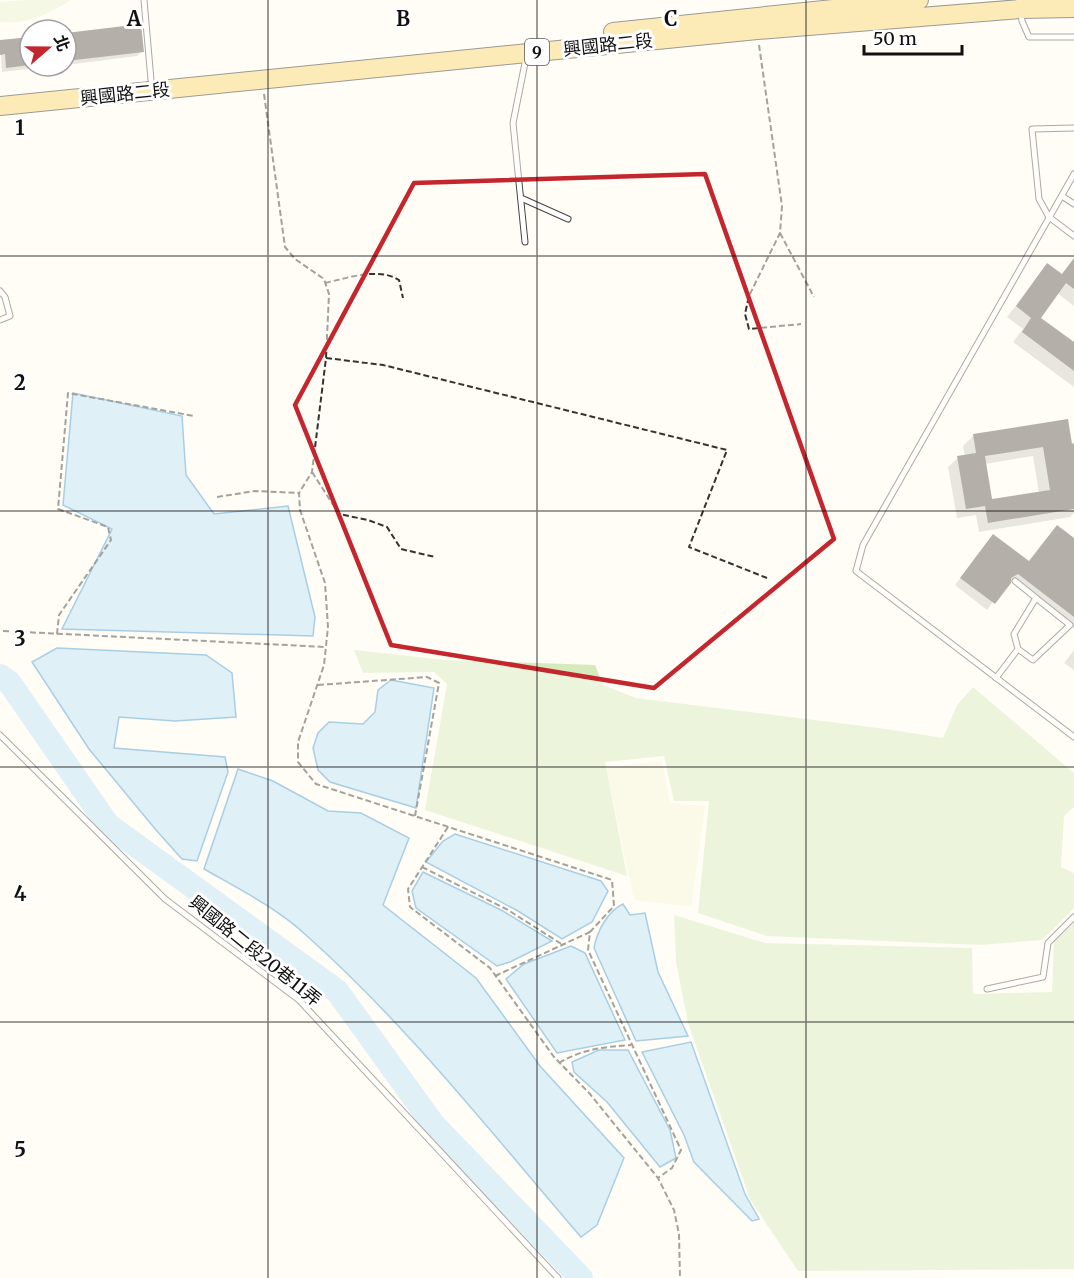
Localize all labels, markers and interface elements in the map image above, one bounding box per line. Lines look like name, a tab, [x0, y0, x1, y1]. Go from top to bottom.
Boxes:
text: A	[126, 6, 142, 31]
text: B	[396, 6, 410, 31]
text: C	[664, 6, 678, 31]
north arrow	[18, 18, 78, 78]
scale bar	[864, 18, 962, 56]
text: 50 m	[873, 27, 917, 50]
street label: 興國路二段	[562, 28, 654, 61]
text: 北	[50, 32, 74, 54]
road number: 9	[525, 39, 549, 65]
street label: 興國路二段	[79, 77, 171, 110]
text: 1	[15, 115, 25, 140]
text: 2	[14, 370, 26, 395]
text: 3	[14, 626, 26, 651]
text: 4	[14, 881, 27, 906]
street label: 興國路二段20巷11弄	[184, 890, 326, 1011]
text: 5	[14, 1137, 26, 1162]

